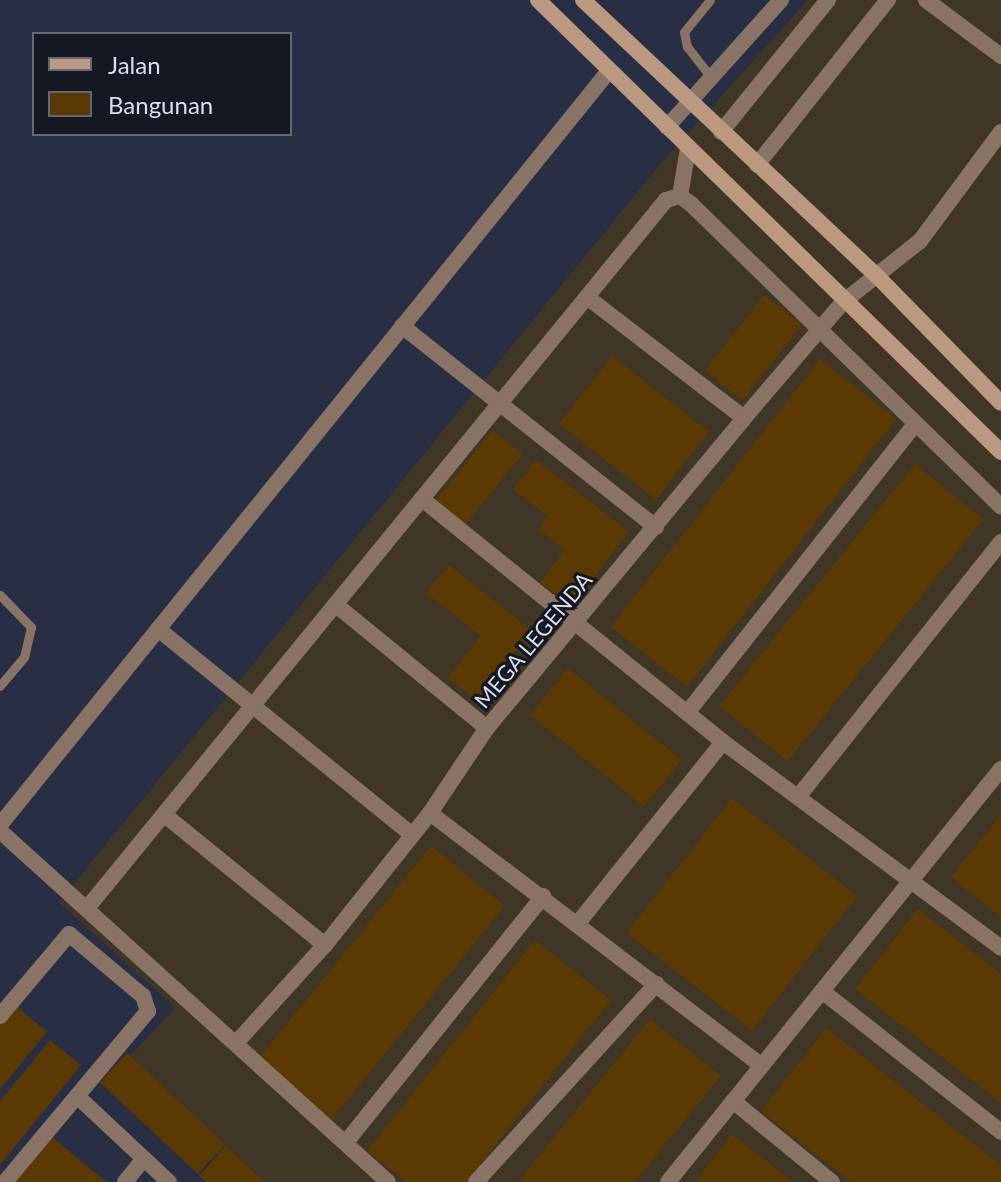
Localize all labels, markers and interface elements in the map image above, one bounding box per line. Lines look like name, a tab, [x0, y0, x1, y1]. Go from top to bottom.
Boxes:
legend	[32, 32, 292, 136]
text: Jalan	[108, 50, 161, 79]
text: Bangunan	[108, 90, 213, 119]
street label: MEGA LEGENDA	[468, 567, 598, 713]

